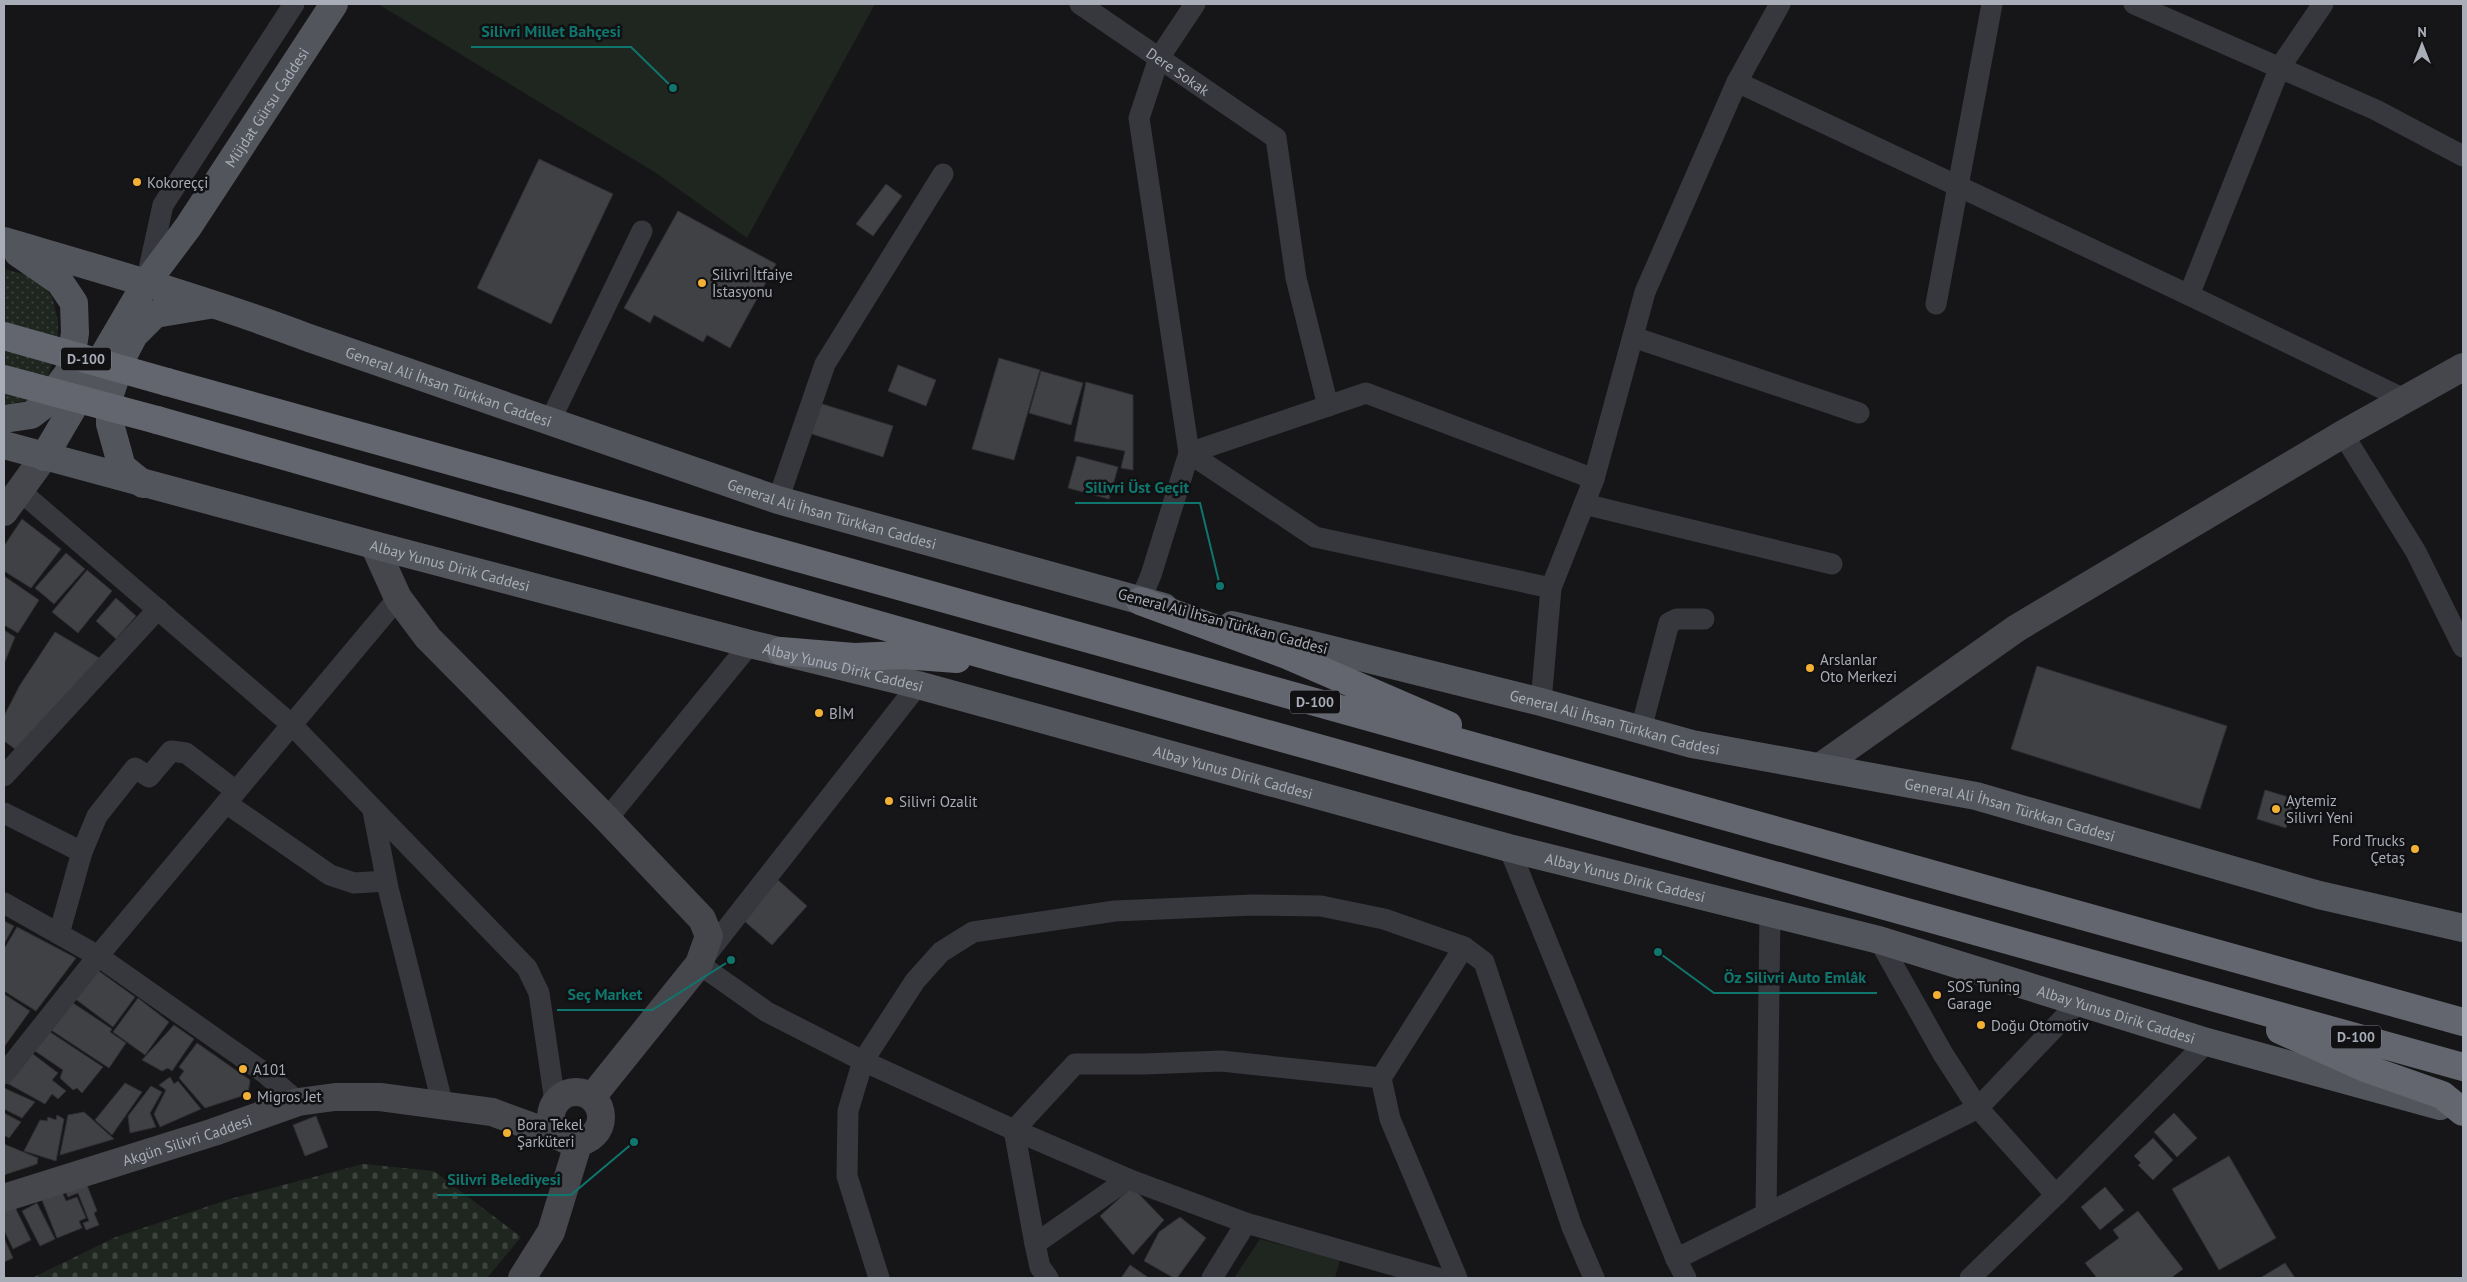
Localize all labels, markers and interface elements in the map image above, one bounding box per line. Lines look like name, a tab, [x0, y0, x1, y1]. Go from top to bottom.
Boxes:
callout: Silivri Millet Bahçesi	[471, 16, 631, 47]
north arrow	[2397, 20, 2447, 70]
text: Silivri Millet Bahçesi	[481, 21, 621, 41]
text: N	[2417, 23, 2427, 41]
street label: Dere Sokak	[1143, 43, 1214, 100]
street label: Müjdat Gürsu Caddesi	[220, 44, 313, 171]
place label: Kokoreççi	[147, 173, 208, 192]
marker: Kokoreççi	[131, 176, 143, 188]
place label: Silivri İtfaiye İstasyonu	[712, 265, 793, 301]
marker: Silivri İtfaiye İstasyonu	[696, 277, 708, 289]
street label: General Ali İhsan Türkkan Caddesi	[343, 342, 554, 431]
road number: D-100	[61, 348, 111, 370]
callout: Silivri Üst Geçit	[1075, 472, 1200, 503]
street label: General Ali İhsan Türkkan Caddesi	[725, 474, 939, 553]
text: Silivri Üst Geçit	[1085, 477, 1190, 497]
street label: Albay Yunus Dirik Caddesi	[368, 535, 532, 595]
street label: General Ali İhsan Türkkan Caddesi	[1116, 584, 1330, 658]
street label: Albay Yunus Dirik Caddesi	[761, 638, 926, 696]
place label: Arslanlar Oto Merkezi	[1820, 650, 1897, 686]
marker: Arslanlar Oto Merkezi	[1804, 662, 1816, 674]
street label: General Ali İhsan Türkkan Caddesi	[1508, 685, 1721, 758]
road number: D-100	[1290, 690, 1340, 714]
place label: BİM	[829, 704, 854, 723]
marker: BİM	[813, 707, 825, 719]
street label: Albay Yunus Dirik Caddesi	[1151, 741, 1315, 803]
street label: General Ali İhsan Türkkan Caddesi	[1903, 774, 2117, 845]
place label: Aytemiz Silivri Yeni	[2286, 791, 2353, 827]
place label: Silivri Ozalit	[899, 792, 977, 811]
marker: Silivri Ozalit	[883, 795, 895, 807]
marker: Aytemiz Silivri Yeni	[2270, 803, 2282, 815]
place label: Ford Trucks Çetaş	[2332, 831, 2405, 867]
marker: Ford Trucks Çetaş	[2409, 843, 2421, 855]
street label: Albay Yunus Dirik Caddesi	[1543, 848, 1707, 906]
callout: Öz Silivri Auto Emlâk	[1714, 962, 1877, 993]
text: Öz Silivri Auto Emlâk	[1724, 967, 1866, 987]
place label: SOS Tuning Garage	[1947, 977, 2020, 1013]
callout: Seç Market	[557, 979, 652, 1010]
street label: Albay Yunus Dirik Caddesi	[2035, 980, 2198, 1047]
text: Seç Market	[568, 984, 643, 1004]
marker: SOS Tuning Garage	[1931, 989, 1943, 1001]
place label: Doğu Otomotiv	[1991, 1016, 2090, 1035]
marker: Doğu Otomotiv	[1975, 1019, 1987, 1031]
road number: D-100	[2331, 1026, 2381, 1048]
place label: A101	[253, 1060, 286, 1079]
marker: A101	[237, 1063, 249, 1075]
place label: Migros Jet	[257, 1087, 321, 1106]
marker: Migros Jet	[241, 1090, 253, 1102]
street label: Akgün Silivri Caddesi	[120, 1110, 254, 1170]
place label: Bora Tekel Şarküteri	[517, 1115, 584, 1151]
marker: Bora Tekel Şarküteri	[501, 1127, 513, 1139]
callout: Silivri Belediyesi	[437, 1164, 571, 1195]
text: Silivri Belediyesi	[447, 1169, 561, 1189]

